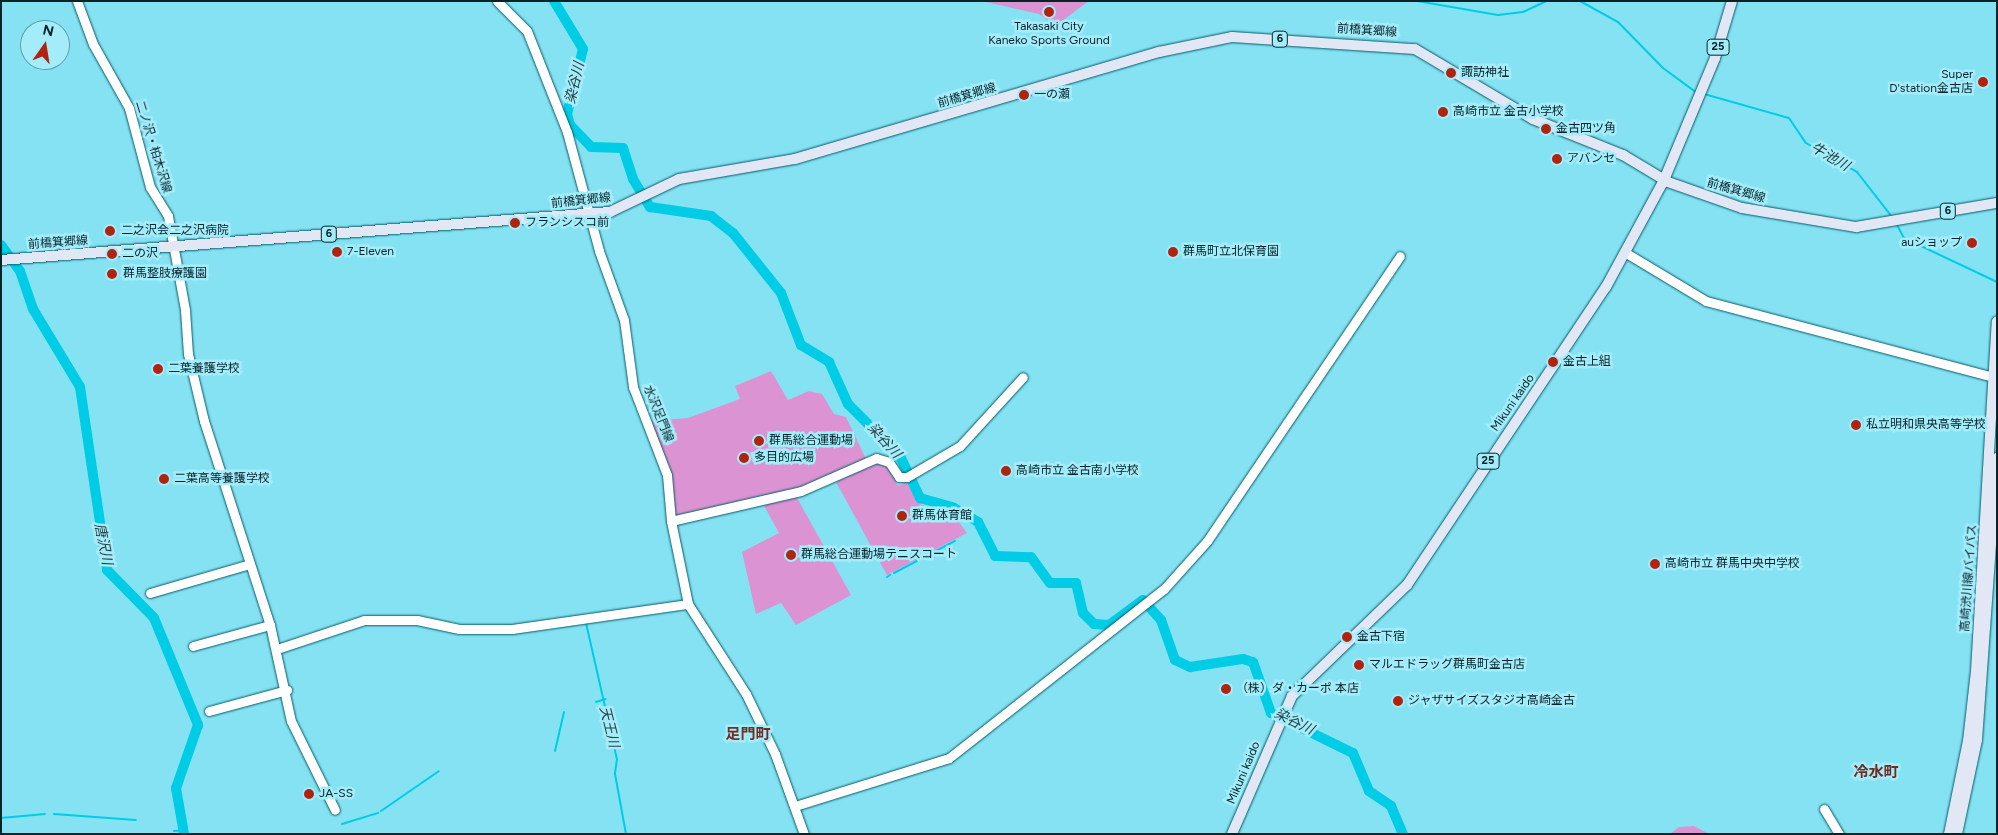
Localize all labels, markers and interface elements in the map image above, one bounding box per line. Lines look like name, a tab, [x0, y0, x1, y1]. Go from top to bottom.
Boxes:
marker: Takasaki City Kaneko Sports Ground	[1043, 6, 1055, 18]
north arrow	[20, 20, 70, 70]
place label: Takasaki City Kaneko Sports Ground	[988, 20, 1110, 48]
text: N	[41, 21, 55, 40]
street label: 前橋箕郷線	[1337, 22, 1397, 40]
road number: 6	[1271, 30, 1289, 48]
road number: 25	[1706, 38, 1730, 56]
water label: 染谷川	[562, 61, 588, 105]
place label: 諏訪神社	[1461, 66, 1509, 80]
marker: 諏訪神社	[1445, 67, 1457, 79]
place label: Super D'station金古店	[1889, 68, 1973, 96]
marker: Super D'station金古店	[1977, 76, 1989, 88]
street label: 前橋箕郷線	[936, 81, 998, 111]
place label: 一の瀬	[1034, 88, 1070, 102]
marker: 一の瀬	[1018, 89, 1030, 101]
street label: 二ノ沢・柏木沢線	[132, 99, 174, 195]
place label: 高崎市立 金古小学校	[1453, 105, 1564, 119]
marker: 高崎市立 金古小学校	[1437, 106, 1449, 118]
place label: 金古四ツ角	[1556, 122, 1616, 136]
marker: 金古四ツ角	[1540, 123, 1552, 135]
water label: 牛池川	[1808, 139, 1852, 175]
place label: アバンセ	[1567, 152, 1615, 166]
marker: アバンセ	[1551, 153, 1563, 165]
street label: 前橋箕郷線	[1705, 176, 1767, 206]
street label: 前橋箕郷線	[550, 191, 612, 211]
road number: 6	[1939, 202, 1957, 220]
place label: フランシスコ前	[525, 216, 609, 230]
marker: フランシスコ前	[509, 217, 521, 229]
marker: 二之沢会二之沢病院	[103, 224, 117, 238]
place label: 二之沢会二之沢病院	[121, 224, 229, 238]
road number: 6	[320, 225, 338, 242]
street label: 前橋箕郷線	[28, 234, 88, 252]
place label: auショップ	[1901, 236, 1962, 250]
marker: auショップ	[1966, 237, 1978, 249]
place label: 7-Eleven	[347, 245, 394, 259]
place label: 群馬町立北保育園	[1183, 245, 1279, 259]
marker: 7-Eleven	[331, 246, 343, 258]
marker: 群馬町立北保育園	[1167, 246, 1179, 258]
place label: 二の沢	[122, 247, 158, 261]
marker: 二の沢	[106, 248, 118, 260]
marker: 群馬整肢療護園	[105, 267, 119, 281]
place label: 群馬整肢療護園	[123, 267, 207, 281]
place label: 金古上組	[1563, 355, 1611, 369]
marker: 金古上組	[1547, 356, 1559, 368]
place label: 二葉養護学校	[168, 362, 240, 376]
marker: 二葉養護学校	[152, 363, 164, 375]
street label: Mikuni kaido	[1488, 372, 1538, 434]
street label: 水沢足門線	[640, 383, 676, 445]
place label: 私立明和県央高等学校	[1866, 418, 1986, 432]
marker: 私立明和県央高等学校	[1850, 419, 1862, 431]
water label: 染谷川	[864, 420, 904, 462]
place label: 群馬総合運動場	[769, 434, 853, 448]
marker: 群馬総合運動場	[753, 435, 765, 447]
place label: 多目的広場	[754, 451, 814, 465]
marker: 多目的広場	[738, 452, 750, 464]
road number: 25	[1476, 452, 1500, 470]
place label: 高崎市立 金古南小学校	[1016, 464, 1139, 478]
marker: 高崎市立 金古南小学校	[1000, 465, 1012, 477]
place label: 二葉高等養護学校	[174, 472, 270, 486]
marker: 二葉高等養護学校	[158, 473, 170, 485]
place label: 群馬体育館	[912, 509, 972, 523]
marker: 群馬体育館	[896, 510, 908, 522]
water label: 唐沢川	[91, 522, 115, 566]
street label: 高崎渋川線バイパス	[1958, 524, 1980, 632]
place label: 群馬総合運動場テニスコート	[801, 548, 957, 562]
marker: 群馬総合運動場テニスコート	[785, 549, 797, 561]
place label: 高崎市立 群馬中央中学校	[1665, 557, 1800, 571]
marker: 高崎市立 群馬中央中学校	[1649, 558, 1661, 570]
place label: 金古下宿	[1357, 630, 1405, 644]
marker: 金古下宿	[1341, 631, 1353, 643]
place label: マルエドラッグ群馬町金古店	[1369, 658, 1525, 672]
marker: マルエドラッグ群馬町金古店	[1353, 659, 1365, 671]
place label: （株）ダ・カーポ 本店	[1236, 682, 1359, 696]
marker: （株）ダ・カーポ 本店	[1220, 683, 1232, 695]
place label: ジャザサイズスタジオ高崎金古	[1408, 694, 1576, 708]
marker: ジャザサイズスタジオ高崎金古	[1392, 695, 1404, 707]
water label: 天王川	[596, 705, 622, 749]
water label: 染谷川	[1271, 705, 1317, 739]
district label: 足門町	[726, 726, 770, 744]
street label: Mikuni kaido	[1224, 740, 1264, 806]
district label: 冷水町	[1854, 764, 1898, 782]
place label: JA-SS	[319, 787, 353, 801]
marker: JA-SS	[303, 788, 315, 800]

